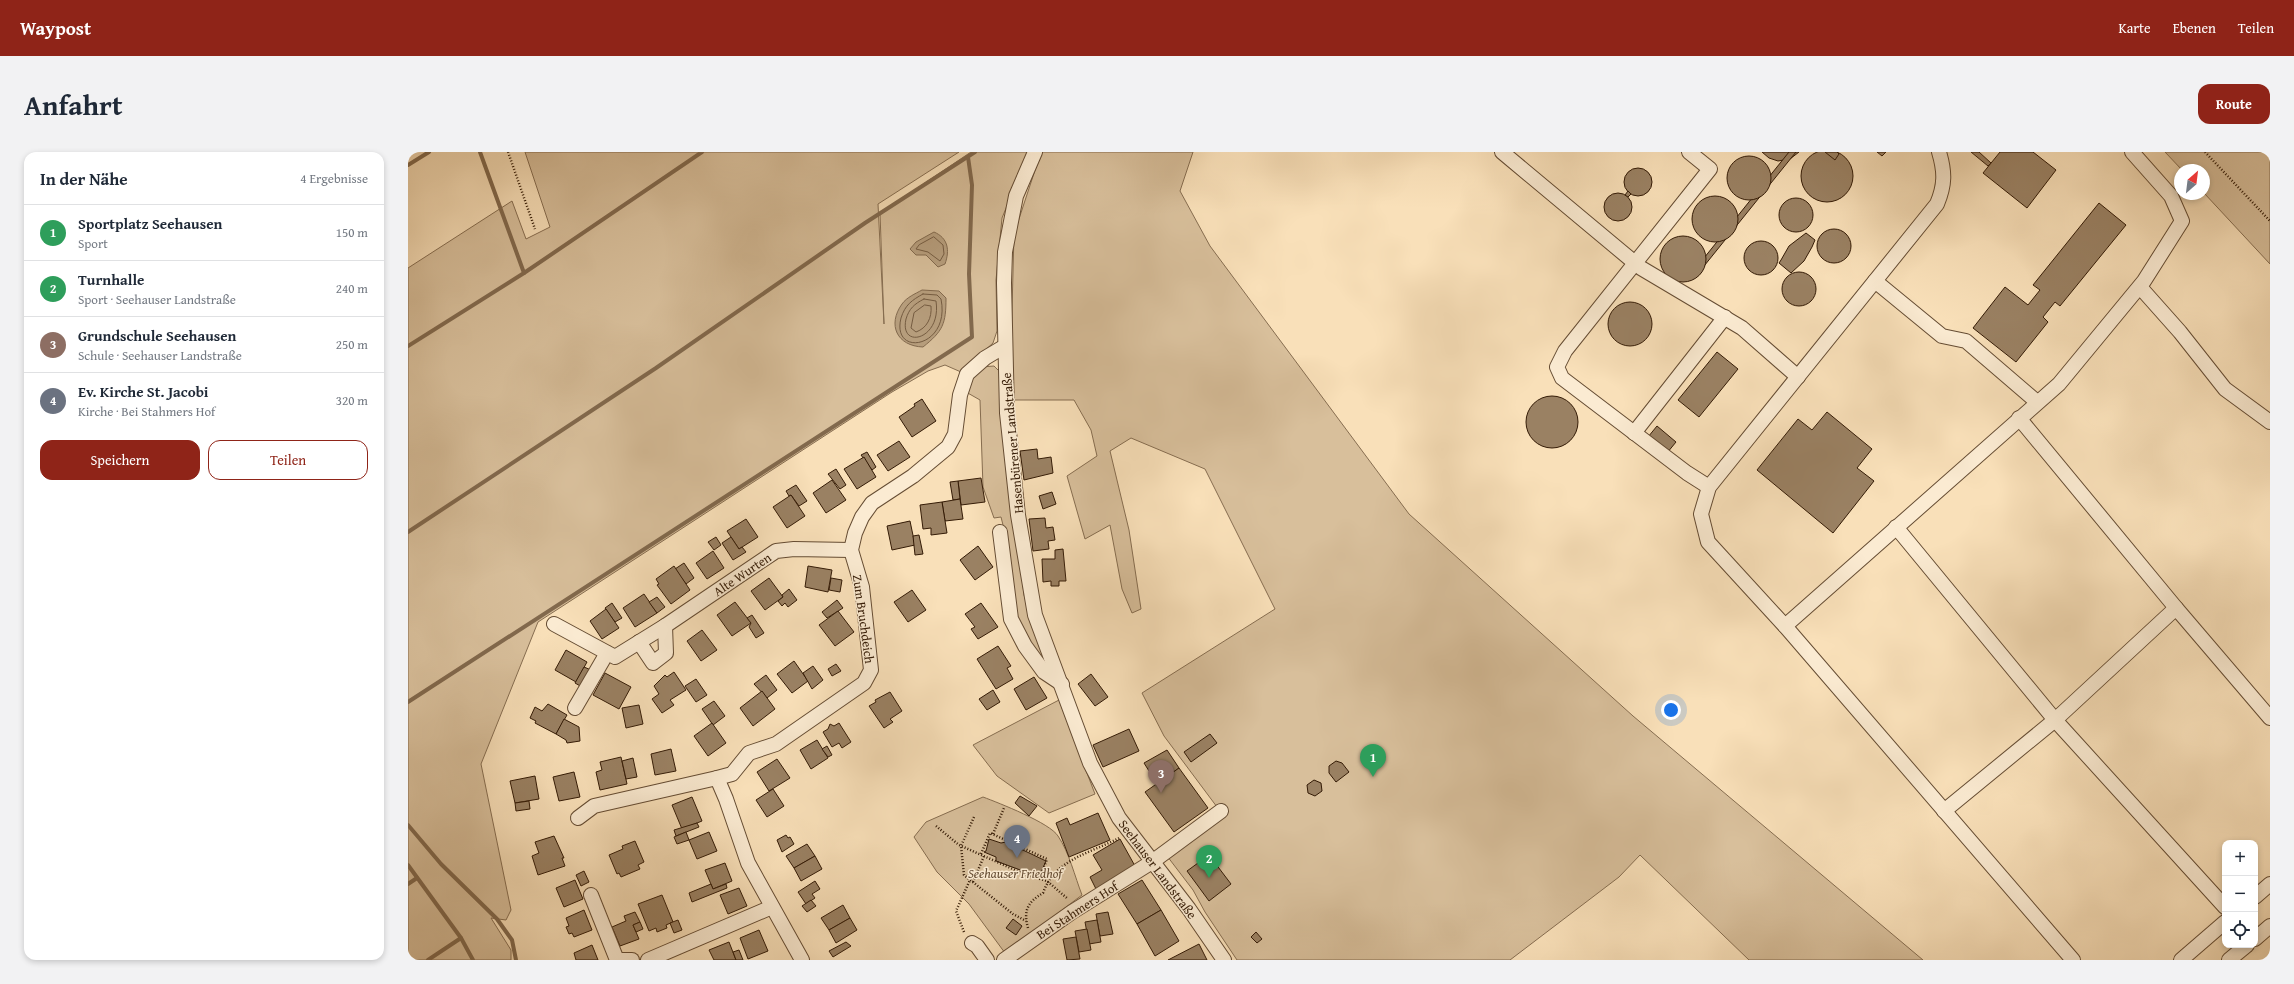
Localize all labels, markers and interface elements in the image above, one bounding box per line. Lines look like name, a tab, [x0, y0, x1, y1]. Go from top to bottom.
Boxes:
text: Waypost	[20, 14, 91, 42]
text: Karte	[2118, 18, 2151, 38]
text: Ebenen	[2173, 18, 2216, 38]
text: Teilen	[2238, 18, 2274, 38]
text: Anfahrt	[24, 84, 123, 125]
button: Route	[2198, 84, 2270, 124]
north arrow	[2174, 164, 2210, 200]
text: In der Nähe	[40, 166, 128, 191]
text: 4 Ergebnisse	[300, 169, 368, 188]
text: Sportplatz Seehausen	[78, 213, 222, 234]
text: 1	[50, 223, 56, 242]
text: 150 m	[336, 223, 368, 242]
text: Sport	[78, 234, 108, 253]
text: Turnhalle	[78, 269, 144, 290]
text: 2	[50, 279, 56, 298]
text: 240 m	[336, 279, 368, 298]
text: Sport · Seehauser Landstraße	[78, 290, 236, 309]
text: Grundschule Seehausen	[78, 325, 236, 346]
text: 3	[50, 335, 56, 354]
text: 250 m	[336, 335, 368, 354]
text: Schule · Seehauser Landstraße	[78, 346, 242, 365]
street label: Hasenbürener Landstraße	[997, 372, 1028, 514]
text: Ev. Kirche St. Jacobi	[78, 381, 209, 402]
text: 4	[50, 391, 56, 410]
text: 320 m	[336, 391, 368, 410]
text: Kirche · Bei Stahmers Hof	[78, 402, 215, 421]
button: Speichern	[40, 440, 200, 480]
button: Teilen	[208, 440, 368, 480]
street label: Alte Wurten	[709, 548, 776, 601]
street label: Zum Bruchdeich	[848, 573, 879, 665]
your location	[1661, 700, 1681, 720]
pin: 1	[1360, 744, 1386, 777]
pin: 3	[1148, 760, 1174, 793]
street label: Seehauser Landstraße	[1114, 816, 1201, 923]
pin: 4	[1004, 825, 1030, 858]
map controls	[2222, 840, 2258, 948]
button: +	[2222, 840, 2258, 876]
pin: 2	[1196, 845, 1222, 878]
park label: Seehauser Friedhof	[968, 864, 1064, 883]
street label: Bei Stahmers Hof	[1033, 876, 1123, 944]
button: −	[2222, 876, 2258, 912]
button: locate	[2222, 912, 2258, 948]

